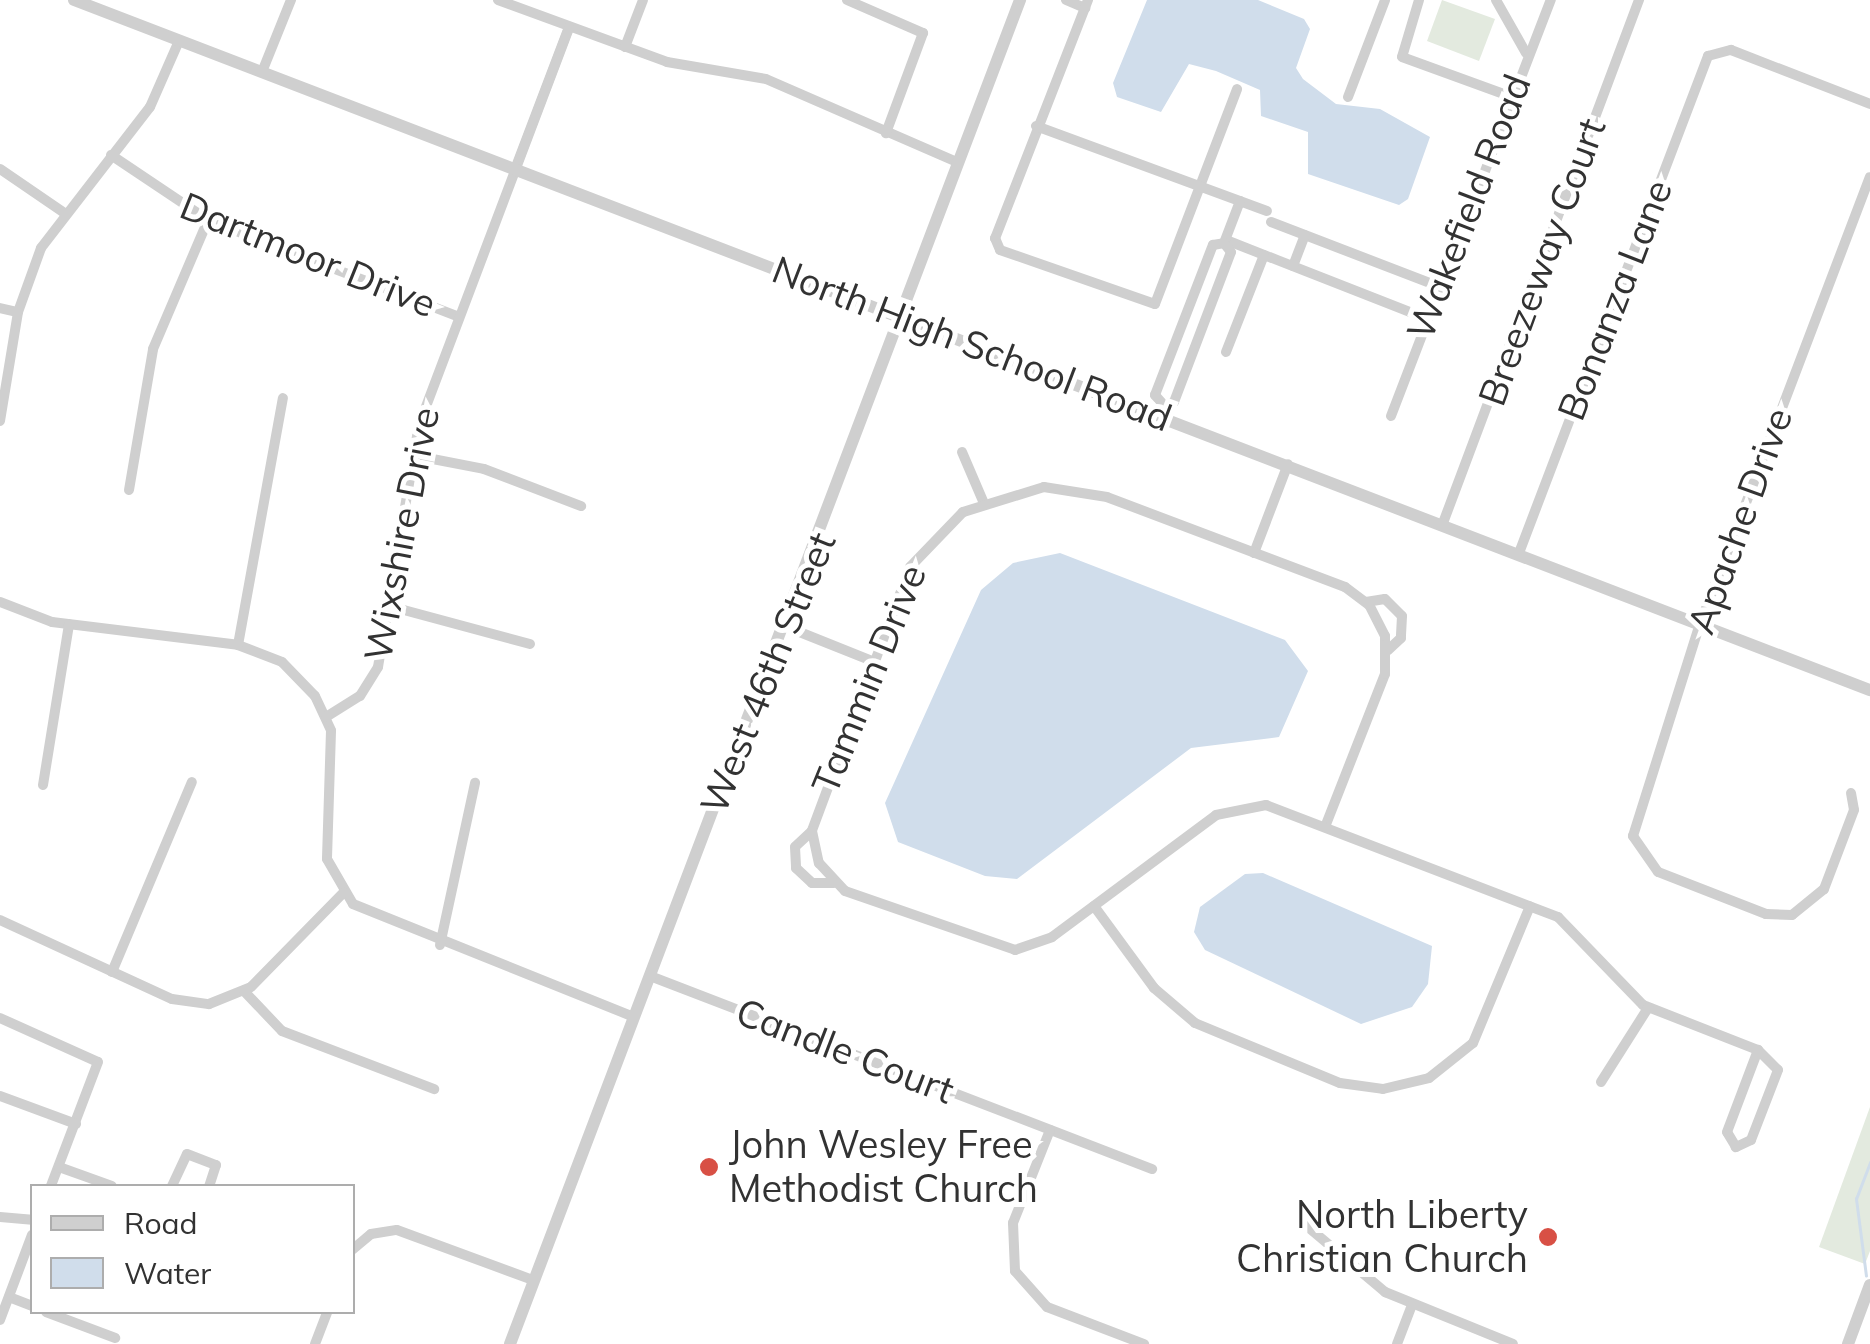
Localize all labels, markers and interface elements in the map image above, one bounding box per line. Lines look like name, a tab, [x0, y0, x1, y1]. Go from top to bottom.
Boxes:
street label: Wakefield Road	[1398, 68, 1540, 346]
street label: Breezeway Court	[1469, 112, 1615, 412]
street label: Bonanza Lane	[1548, 173, 1682, 427]
street label: Dartmoor Drive	[174, 183, 442, 327]
street label: North High School Road	[766, 247, 1178, 441]
street label: Apache Drive	[1678, 402, 1802, 640]
street label: Wixshire Drive	[355, 403, 449, 665]
street label: West 46th Street	[691, 526, 845, 820]
street label: Tammin Drive	[802, 558, 936, 800]
street label: Candle Court	[730, 989, 960, 1113]
place label: John Wesley Free Methodist Church	[729, 1122, 1038, 1212]
marker: John Wesley Free Methodist Church	[698, 1156, 720, 1178]
legend	[30, 1184, 355, 1314]
place label: North Liberty Christian Church	[1236, 1192, 1528, 1282]
text: Road	[124, 1204, 198, 1242]
marker: North Liberty Christian Church	[1537, 1226, 1559, 1248]
text: Water	[124, 1254, 211, 1292]

